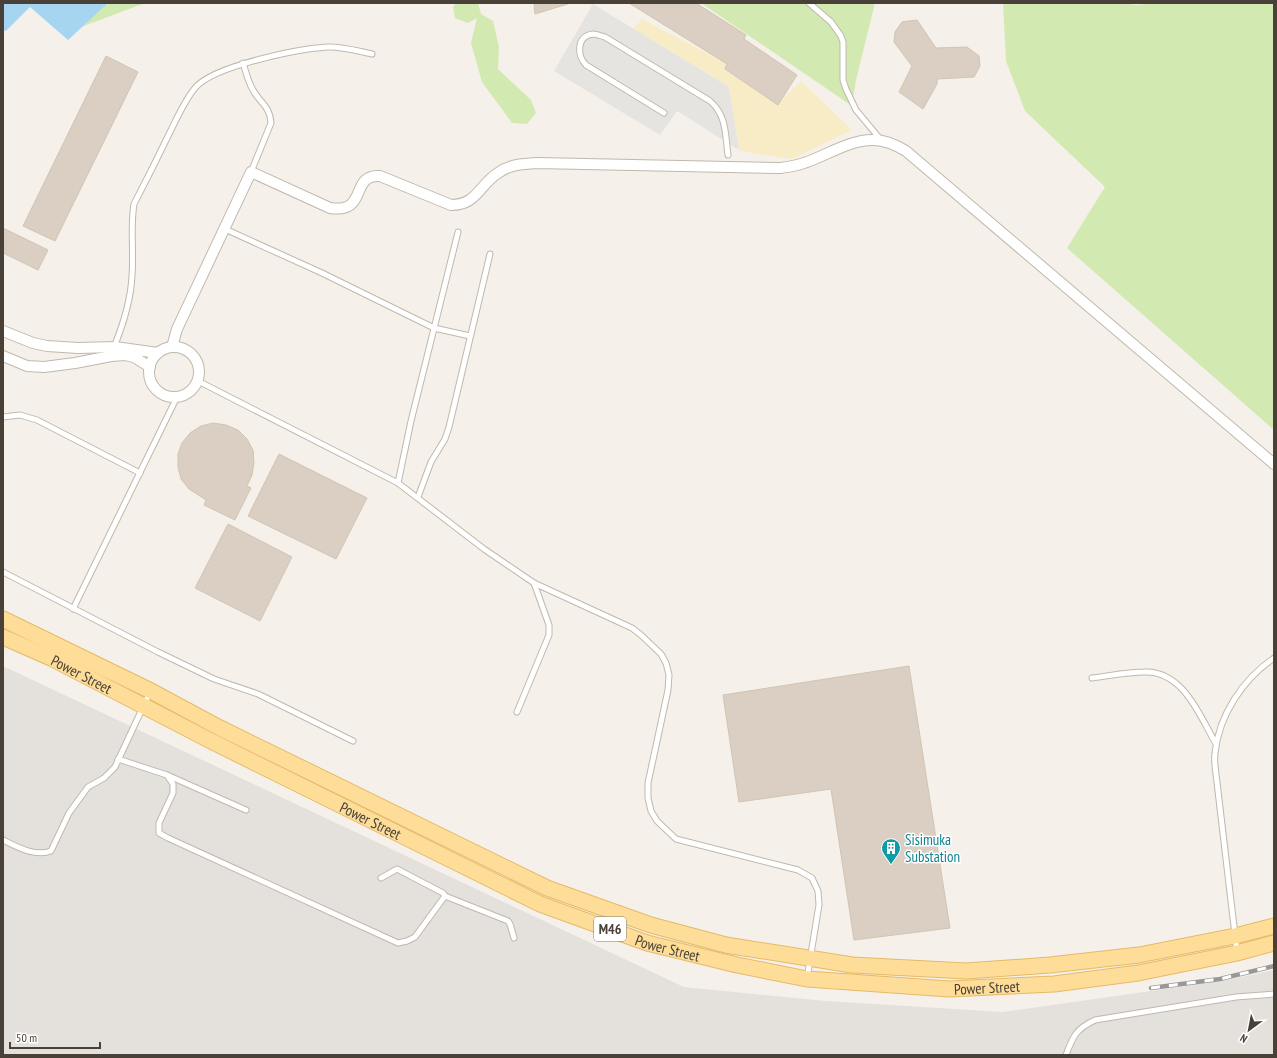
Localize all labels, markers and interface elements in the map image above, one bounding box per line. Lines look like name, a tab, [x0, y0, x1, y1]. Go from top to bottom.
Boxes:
street label: Power Street	[48, 650, 115, 698]
street label: Power Street	[337, 797, 405, 843]
place label: Sisimuka Substation	[905, 830, 960, 866]
building icon: Sisimuka Substation	[880, 837, 902, 865]
road number: M46	[594, 917, 626, 941]
street label: Power Street	[633, 930, 702, 965]
street label: Power Street	[953, 976, 1020, 998]
north arrow	[1229, 1010, 1269, 1050]
scale bar	[10, 1024, 100, 1050]
text: 50 m	[16, 1030, 37, 1045]
text: N	[1237, 1031, 1250, 1046]

